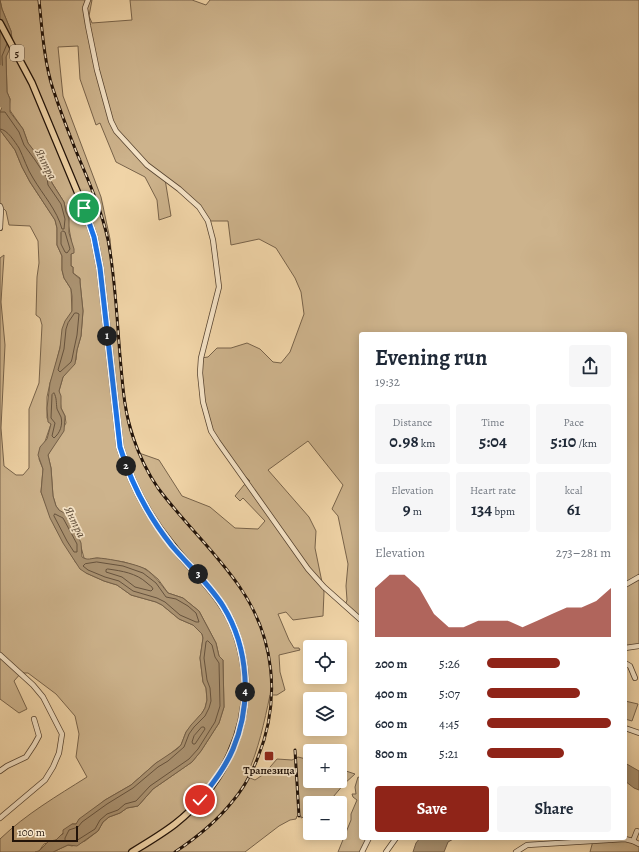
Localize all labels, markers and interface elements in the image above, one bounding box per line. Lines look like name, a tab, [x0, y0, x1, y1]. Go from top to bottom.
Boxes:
road number: 5	[10, 45, 24, 61]
water label: Янтра	[31, 145, 61, 183]
pin	[67, 191, 101, 225]
icon: arrive	[73, 197, 95, 219]
pin: 1	[97, 326, 117, 346]
text: 1	[105, 328, 109, 343]
text: Evening run	[375, 343, 487, 373]
button: share	[569, 345, 611, 387]
text: 19:32	[375, 373, 400, 390]
text: Distance	[393, 415, 432, 430]
text: Time	[482, 415, 504, 430]
text: Pace	[563, 415, 584, 430]
text: 0.98	[389, 430, 419, 453]
text: 5:04	[479, 430, 507, 453]
text: 5:10	[550, 430, 576, 453]
text: km	[419, 436, 435, 451]
text: /km	[576, 436, 597, 451]
pin: 2	[116, 456, 136, 476]
text: 2	[123, 458, 129, 473]
text: Elevation	[391, 483, 433, 498]
text: Heart rate	[470, 483, 516, 498]
text: kcal	[565, 483, 582, 498]
text: 9	[403, 498, 411, 521]
text: 134	[471, 498, 492, 521]
text: 61	[567, 498, 581, 521]
water label: Янтра	[60, 503, 90, 541]
text: m	[411, 504, 422, 519]
text: bpm	[492, 504, 515, 519]
text: Elevation	[375, 544, 425, 561]
text: 273–281 m	[556, 544, 611, 561]
pin: 3	[188, 564, 208, 584]
text: 3	[196, 566, 200, 581]
map controls	[303, 640, 347, 840]
button: locate	[303, 640, 347, 684]
text: 200 m	[375, 655, 408, 672]
text: 5:26	[439, 655, 460, 672]
pin: 4	[235, 682, 255, 702]
text: 4	[242, 684, 248, 699]
text: 400 m	[375, 685, 407, 702]
text: 5:07	[439, 685, 460, 702]
button: layers	[303, 692, 347, 736]
text: 600 m	[375, 715, 407, 732]
text: 4:45	[439, 715, 459, 732]
button: +	[303, 744, 347, 788]
text: 800 m	[375, 745, 407, 762]
text: 5:21	[439, 745, 458, 762]
marker: Трапезица	[263, 750, 275, 762]
place label: Трапезица	[243, 763, 296, 778]
pin	[183, 783, 217, 817]
button: Save	[375, 786, 489, 832]
button: Share	[497, 786, 611, 832]
icon: check	[189, 789, 211, 811]
button: −	[303, 796, 347, 840]
scale bar	[12, 824, 78, 843]
text: 100 m	[18, 825, 45, 840]

